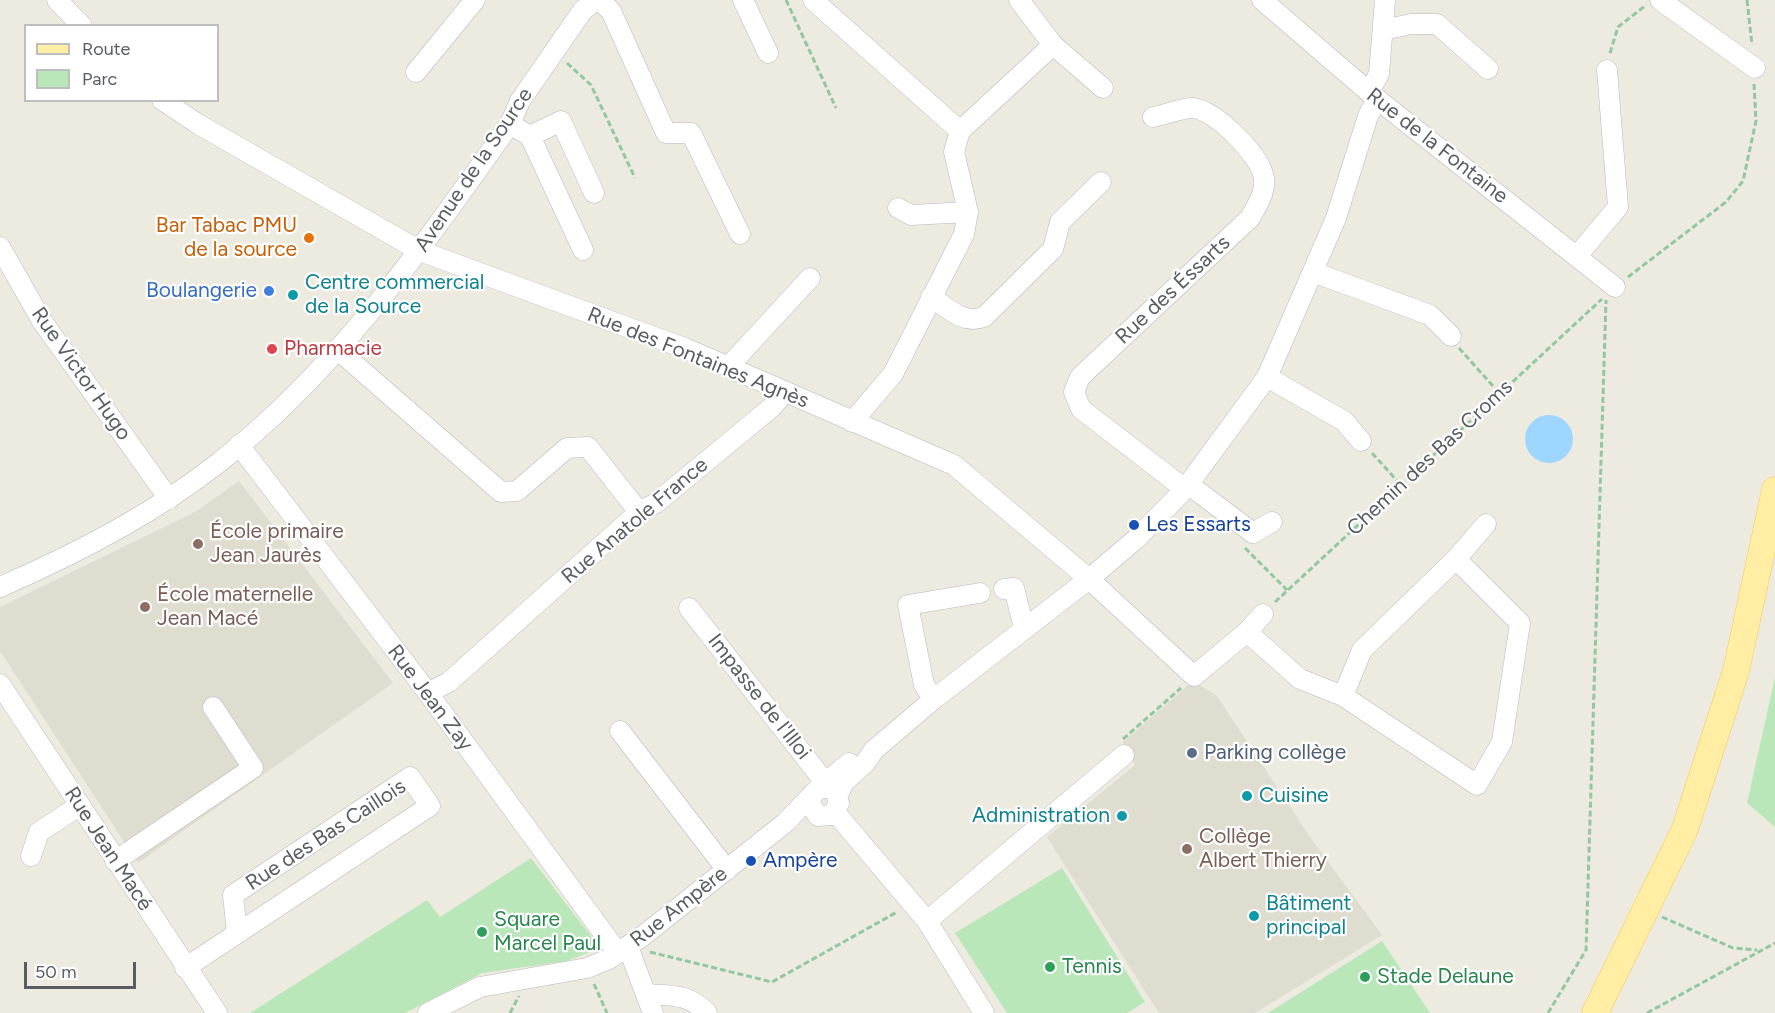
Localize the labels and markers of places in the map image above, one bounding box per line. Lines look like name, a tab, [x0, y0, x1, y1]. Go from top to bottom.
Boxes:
place label: Bar Tabac PMU de la source	[156, 213, 297, 263]
marker: Bar Tabac PMU de la source	[302, 231, 316, 245]
place label: Centre commercial de la Source	[305, 270, 484, 320]
place label: Boulangerie	[146, 278, 257, 304]
marker: Boulangerie	[262, 284, 276, 298]
marker: Centre commercial de la Source	[286, 288, 300, 302]
place label: Pharmacie	[284, 336, 382, 362]
marker: Pharmacie	[265, 342, 279, 356]
place label: Les Essarts	[1146, 512, 1251, 538]
marker: Les Essarts	[1127, 518, 1141, 532]
place label: École primaire Jean Jaurès	[210, 519, 344, 569]
marker: École primaire Jean Jaurès	[191, 537, 205, 551]
place label: École maternelle Jean Macé	[157, 582, 313, 632]
marker: École maternelle Jean Macé	[138, 600, 152, 614]
place label: Parking collège	[1204, 740, 1346, 766]
marker: Parking collège	[1185, 746, 1199, 760]
place label: Cuisine	[1259, 783, 1329, 809]
marker: Cuisine	[1240, 789, 1254, 803]
place label: Administration	[972, 803, 1110, 829]
marker: Administration	[1115, 809, 1129, 823]
place label: Collège Albert Thierry	[1199, 824, 1327, 874]
marker: Collège Albert Thierry	[1180, 842, 1194, 856]
place label: Ampère	[763, 848, 838, 874]
marker: Ampère	[744, 854, 758, 868]
place label: Bâtiment principal	[1266, 891, 1351, 941]
place label: Square Marcel Paul	[494, 907, 601, 957]
marker: Bâtiment principal	[1247, 909, 1261, 923]
marker: Square Marcel Paul	[475, 925, 489, 939]
place label: Tennis	[1062, 954, 1122, 980]
marker: Tennis	[1043, 960, 1057, 974]
place label: Stade Delaune	[1377, 964, 1514, 990]
marker: Stade Delaune	[1358, 970, 1372, 984]

